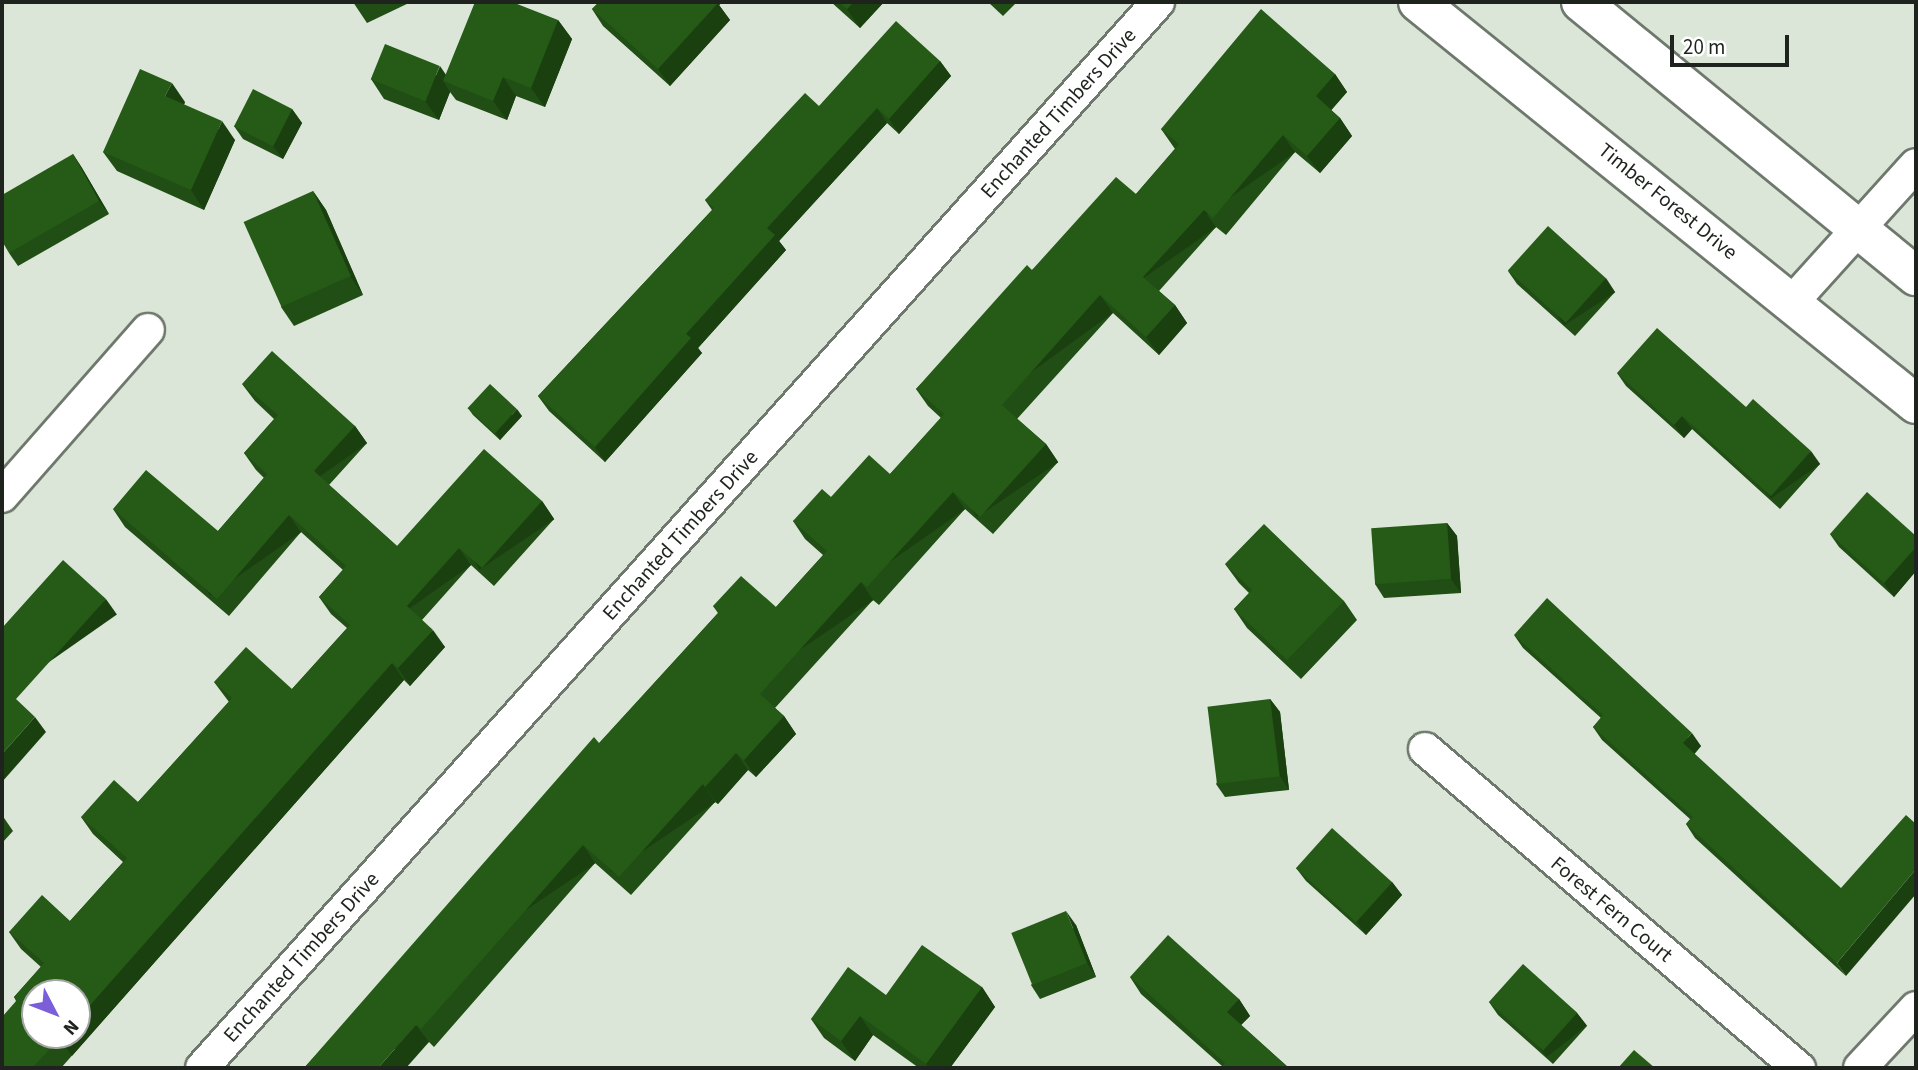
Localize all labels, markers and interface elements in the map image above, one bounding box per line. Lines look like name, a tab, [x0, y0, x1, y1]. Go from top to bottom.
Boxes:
scale bar	[1673, 21, 1792, 65]
street label: Enchanted Timbers Drive	[975, 23, 1141, 203]
text: 20 m	[1683, 32, 1725, 62]
street label: Timber Forest Drive	[1593, 137, 1743, 265]
street label: Enchanted Timbers Drive	[597, 445, 763, 625]
street label: Forest Fern Court	[1546, 851, 1678, 967]
street label: Enchanted Timbers Drive	[218, 867, 384, 1047]
north arrow	[21, 979, 91, 1049]
text: N	[56, 1013, 85, 1041]

